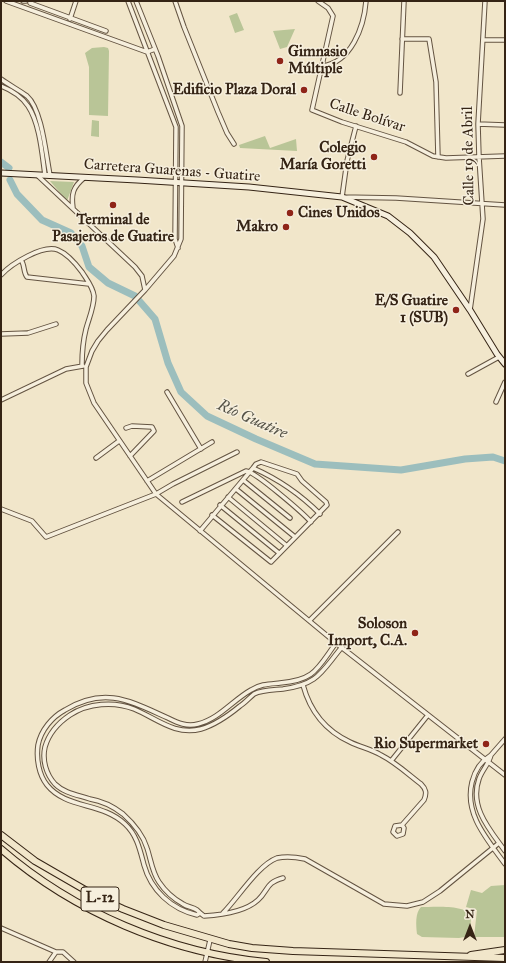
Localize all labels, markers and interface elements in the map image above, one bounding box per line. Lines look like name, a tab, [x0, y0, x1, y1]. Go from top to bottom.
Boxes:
place label: Gimnasio Múltiple	[288, 43, 347, 78]
marker: Gimnasio Múltiple	[275, 56, 285, 66]
place label: Edificio Plaza Doral	[173, 81, 296, 99]
marker: Edificio Plaza Doral	[299, 85, 309, 95]
street label: Calle Bolívar	[327, 95, 407, 137]
street label: Calle 19 de Abril	[459, 106, 479, 206]
place label: Colegio María Goretti	[280, 139, 366, 174]
marker: Colegio María Goretti	[369, 152, 379, 162]
street label: Carretera Guarenas - Guatire	[83, 156, 261, 186]
marker: Terminal de Pasajeros de Guatire	[108, 200, 118, 210]
place label: Cines Unidos	[298, 204, 380, 222]
marker: Cines Unidos	[285, 208, 295, 218]
place label: Terminal de Pasajeros de Guatire	[52, 211, 174, 246]
place label: Makro	[236, 218, 278, 236]
marker: Makro	[281, 222, 291, 232]
place label: E/S Guatire 1 (SUB)	[375, 292, 448, 327]
marker: E/S Guatire 1 (SUB)	[451, 305, 461, 315]
water label: Río Guatire	[214, 396, 290, 444]
place label: Soloson Import, C.A.	[328, 615, 407, 650]
marker: Soloson Import, C.A.	[410, 628, 420, 638]
place label: Rio Supermarket	[374, 735, 478, 753]
marker: Rio Supermarket	[481, 739, 491, 749]
road number: L-12	[81, 887, 119, 911]
north arrow	[450, 907, 490, 947]
text: N	[465, 908, 475, 921]

